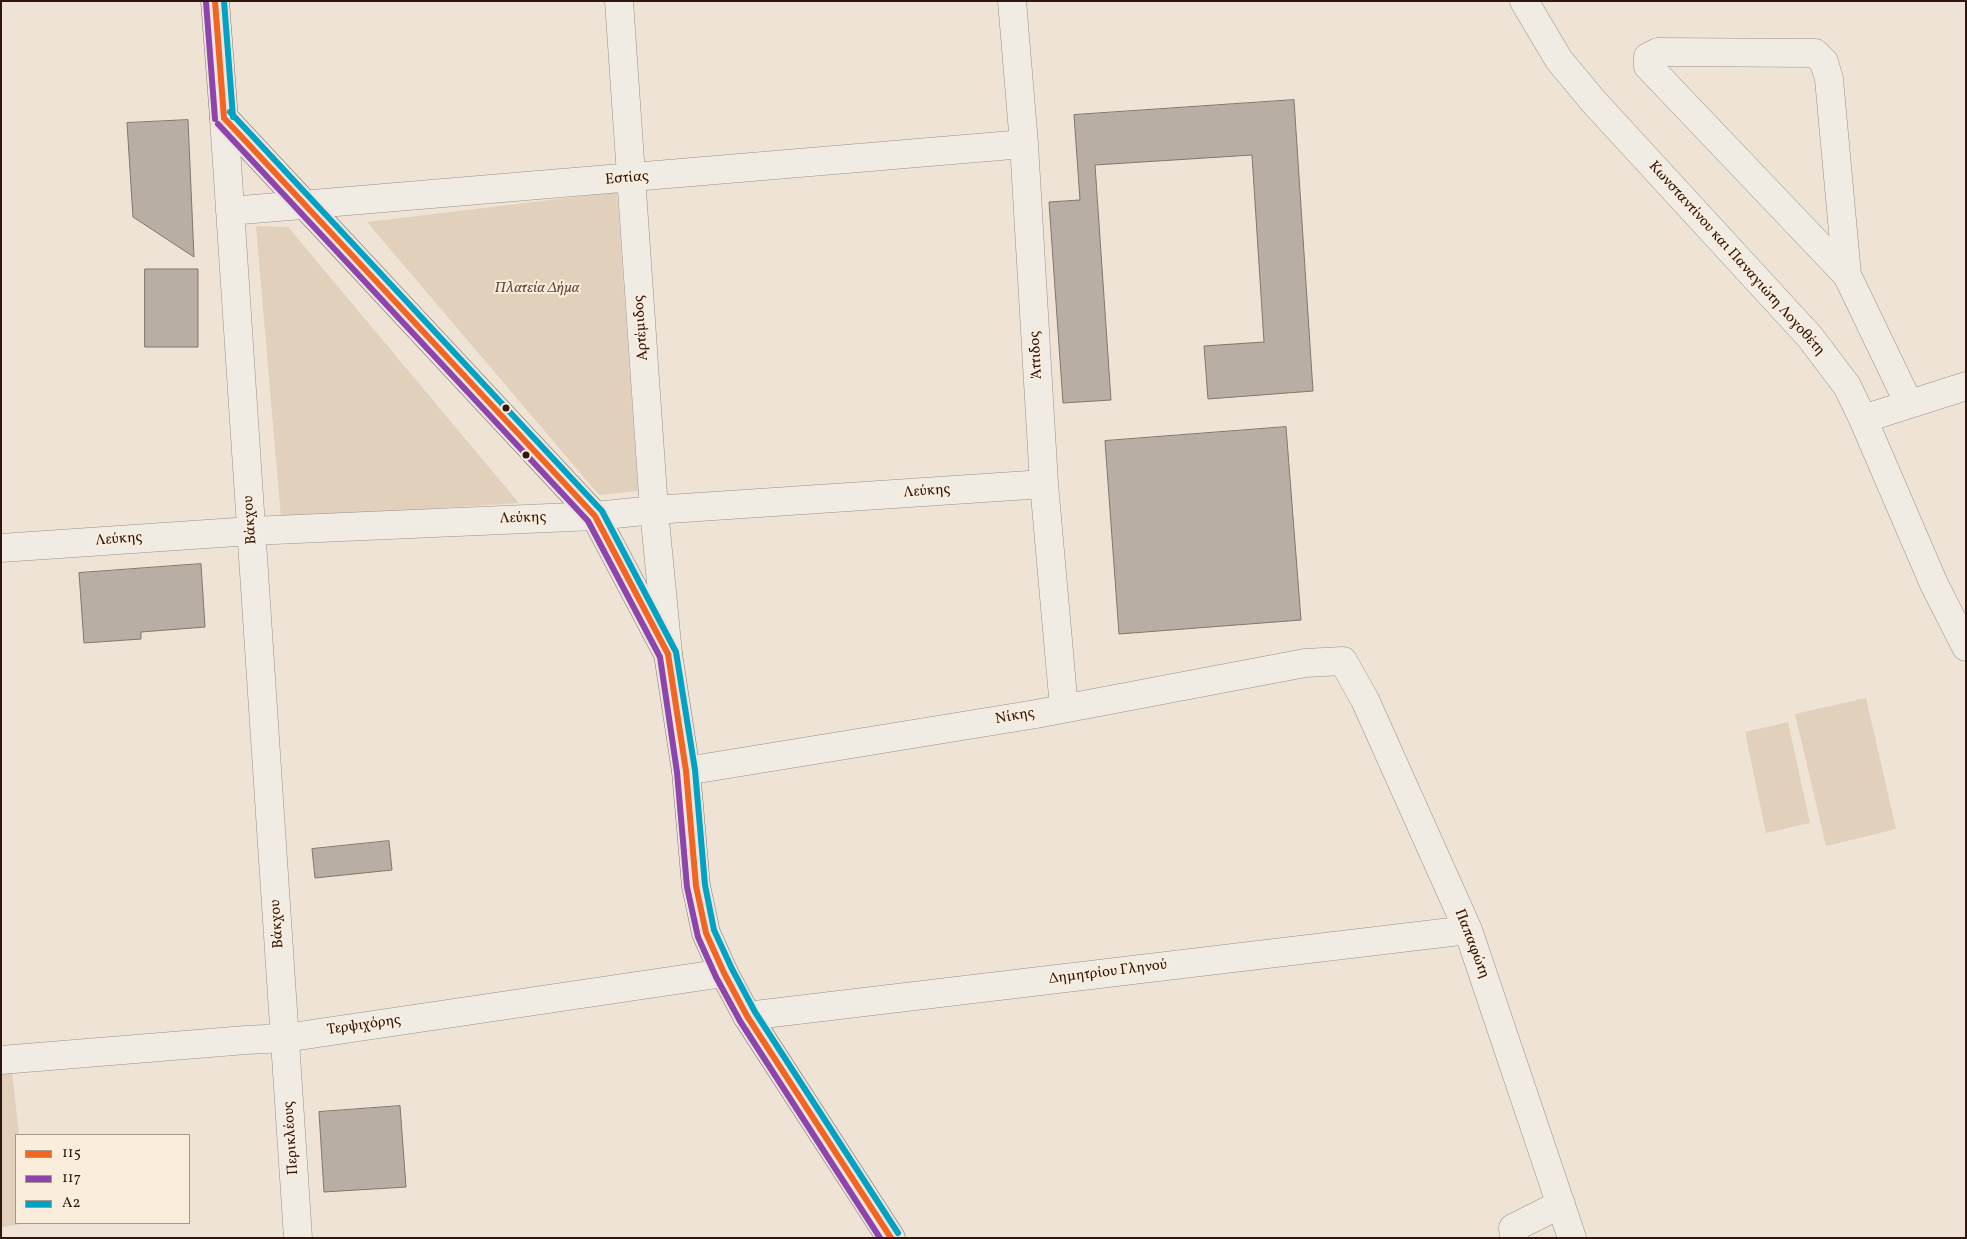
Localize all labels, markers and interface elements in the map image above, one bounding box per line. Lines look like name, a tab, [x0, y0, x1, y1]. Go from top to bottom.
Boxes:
street label: Κωνσταντίνου και Παναγιώτη Λογοθέτη	[1644, 158, 1828, 360]
street label: Εστίας	[605, 168, 649, 190]
park label: Πλατεία Δήμα	[495, 280, 579, 298]
street label: Αρτέμιδος	[631, 295, 653, 361]
street label: Άττιδος	[1027, 330, 1047, 380]
unlabelled marker	[501, 403, 511, 413]
unlabelled marker	[521, 450, 531, 460]
street label: Λεύκης	[903, 481, 951, 503]
street label: Βάκχου	[240, 495, 262, 545]
street label: Λεύκης	[499, 509, 547, 529]
street label: Λεύκης	[95, 529, 143, 551]
street label: Νίκης	[994, 705, 1036, 729]
street label: Βάκχου	[267, 899, 289, 949]
street label: Παπαφώτη	[1450, 907, 1492, 981]
street label: Δημητρίου Γληνού	[1048, 957, 1168, 989]
street label: Τερψιχόρης	[326, 1012, 402, 1040]
street label: Περικλέους	[280, 1100, 304, 1176]
legend	[15, 1134, 190, 1224]
text: 115	[62, 1143, 81, 1164]
text: 117	[62, 1168, 81, 1189]
text: Α2	[62, 1193, 81, 1214]

